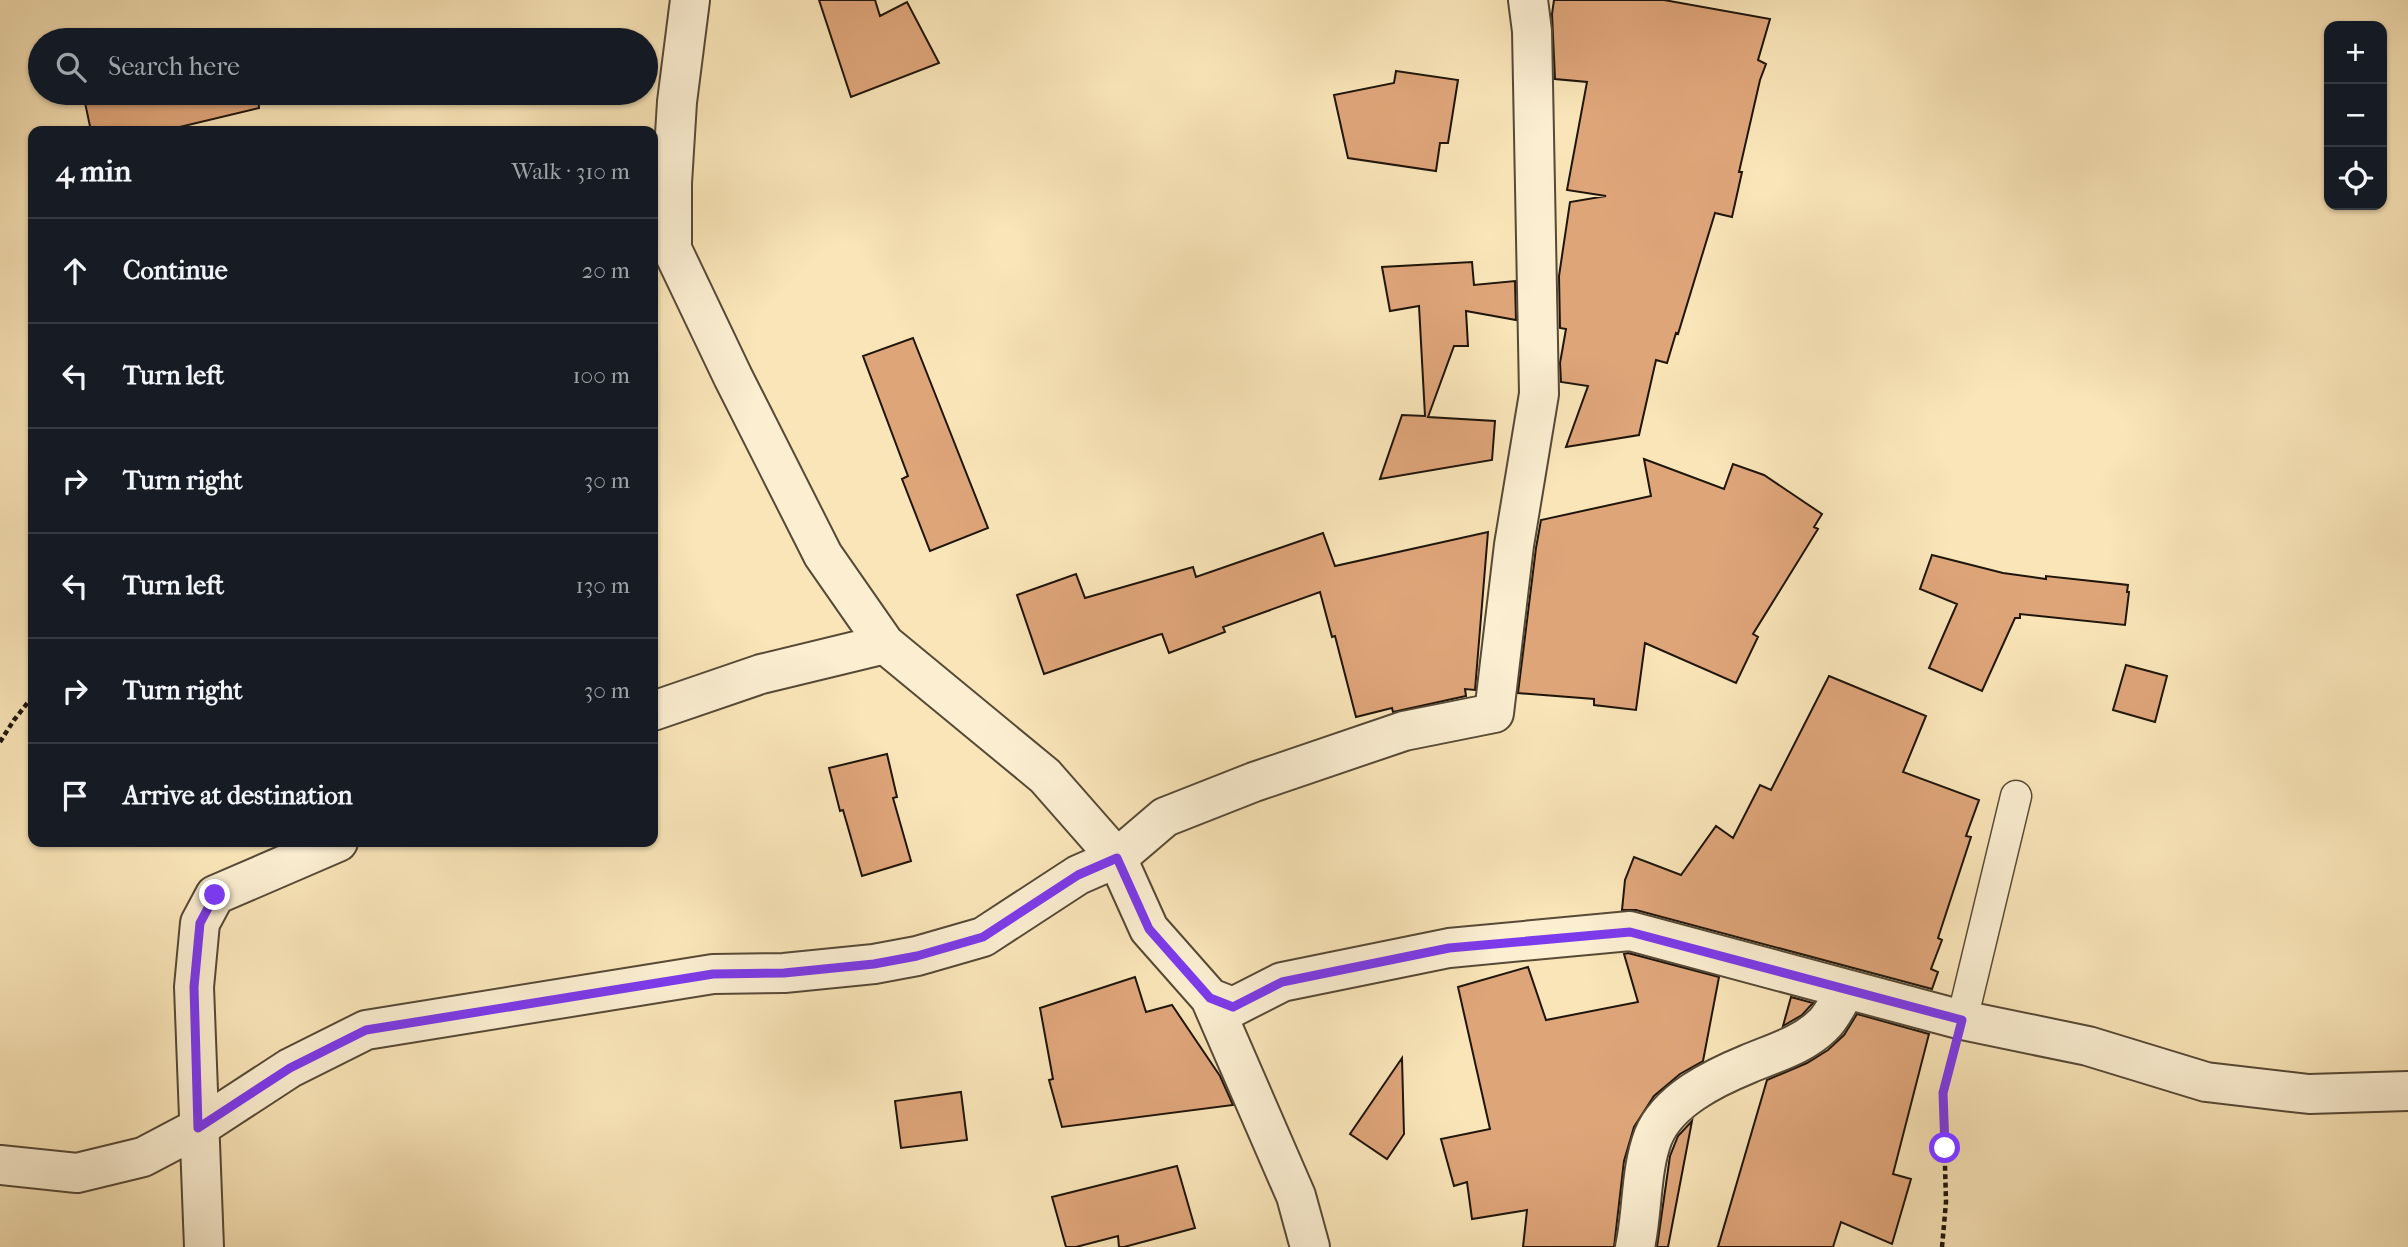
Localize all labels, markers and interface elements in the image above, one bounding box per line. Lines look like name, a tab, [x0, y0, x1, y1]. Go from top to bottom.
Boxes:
map controls	[2324, 21, 2387, 210]
button: +	[2324, 21, 2387, 84]
search box	[28, 28, 658, 105]
icon: search	[52, 48, 90, 86]
text: Search here	[108, 51, 240, 82]
button: −	[2324, 84, 2387, 147]
button: locate	[2324, 147, 2387, 210]
text: 4 min	[56, 154, 131, 189]
text: Walk · 310 m	[511, 158, 630, 185]
icon: ahead	[56, 252, 94, 290]
text: Continue	[123, 255, 228, 286]
text: 20 m	[581, 257, 630, 284]
icon: left	[56, 357, 94, 395]
text: Turn left	[123, 360, 224, 391]
text: 100 m	[572, 362, 630, 389]
icon: right	[56, 462, 94, 500]
text: Turn right	[123, 465, 243, 496]
text: 30 m	[584, 467, 630, 494]
icon: left	[56, 567, 94, 605]
text: Turn left	[123, 570, 224, 601]
text: 130 m	[576, 572, 630, 599]
icon: right	[56, 672, 94, 710]
text: Turn right	[123, 675, 243, 706]
text: 30 m	[584, 677, 630, 704]
icon: arrive	[56, 777, 94, 815]
text: Arrive at destination	[123, 780, 353, 811]
route end	[199, 879, 230, 910]
route start	[1929, 1132, 1960, 1163]

